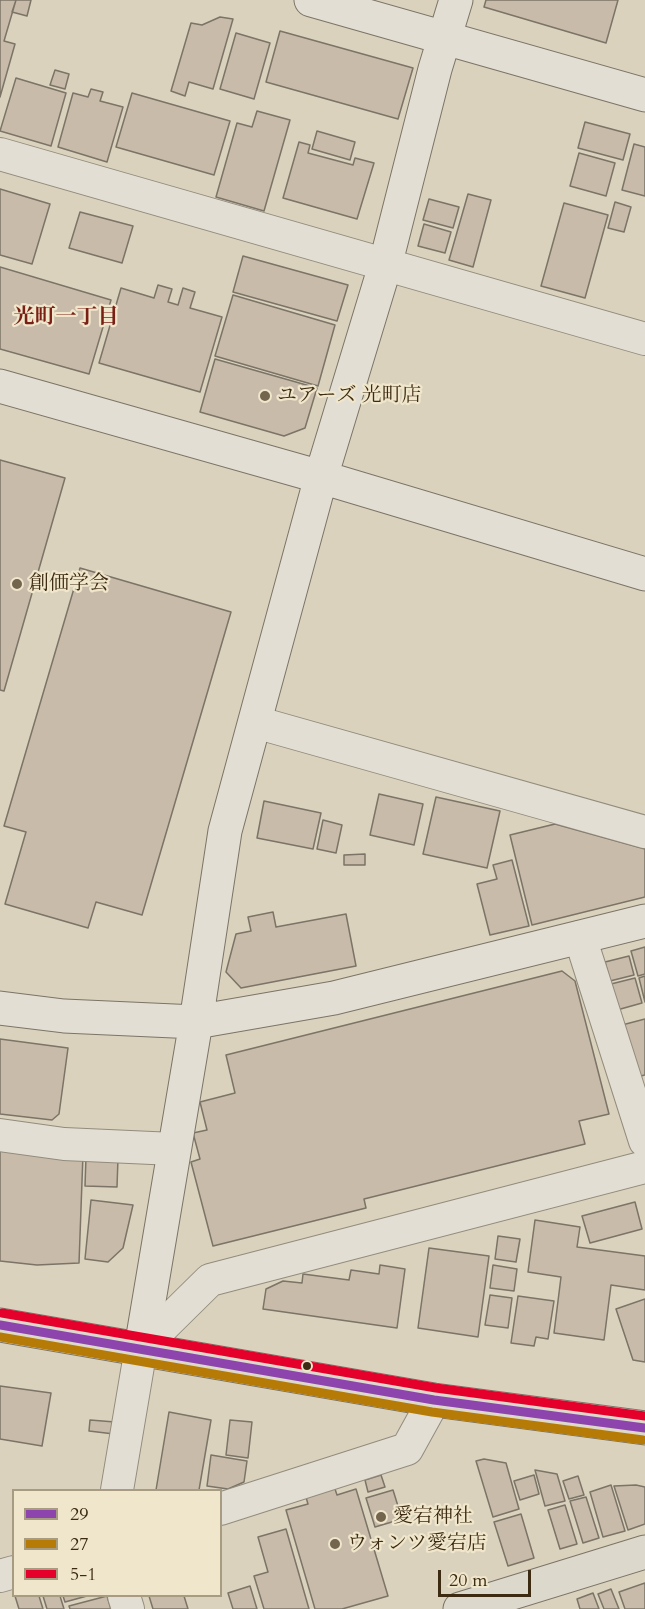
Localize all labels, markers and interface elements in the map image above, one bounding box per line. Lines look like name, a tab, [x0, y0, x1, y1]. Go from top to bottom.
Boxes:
district label: 光町一丁目	[14, 305, 118, 331]
place label: ユアーズ 光町店	[277, 384, 422, 408]
marker: ユアーズ 光町店	[258, 389, 272, 403]
place label: 創価学会	[29, 572, 109, 596]
marker: 創価学会	[10, 577, 24, 591]
unlabelled marker	[301, 1360, 313, 1372]
legend	[12, 1489, 222, 1597]
text: 29	[70, 1502, 88, 1527]
place label: 愛宕神社	[393, 1505, 473, 1529]
marker: 愛宕神社	[374, 1510, 388, 1524]
text: 27	[70, 1532, 88, 1557]
place label: ウォンツ愛宕店	[347, 1532, 487, 1556]
marker: ウォンツ愛宕店	[328, 1537, 342, 1551]
scale bar	[441, 1558, 534, 1596]
text: 5-1	[70, 1562, 96, 1587]
text: 20 m	[449, 1568, 488, 1593]

